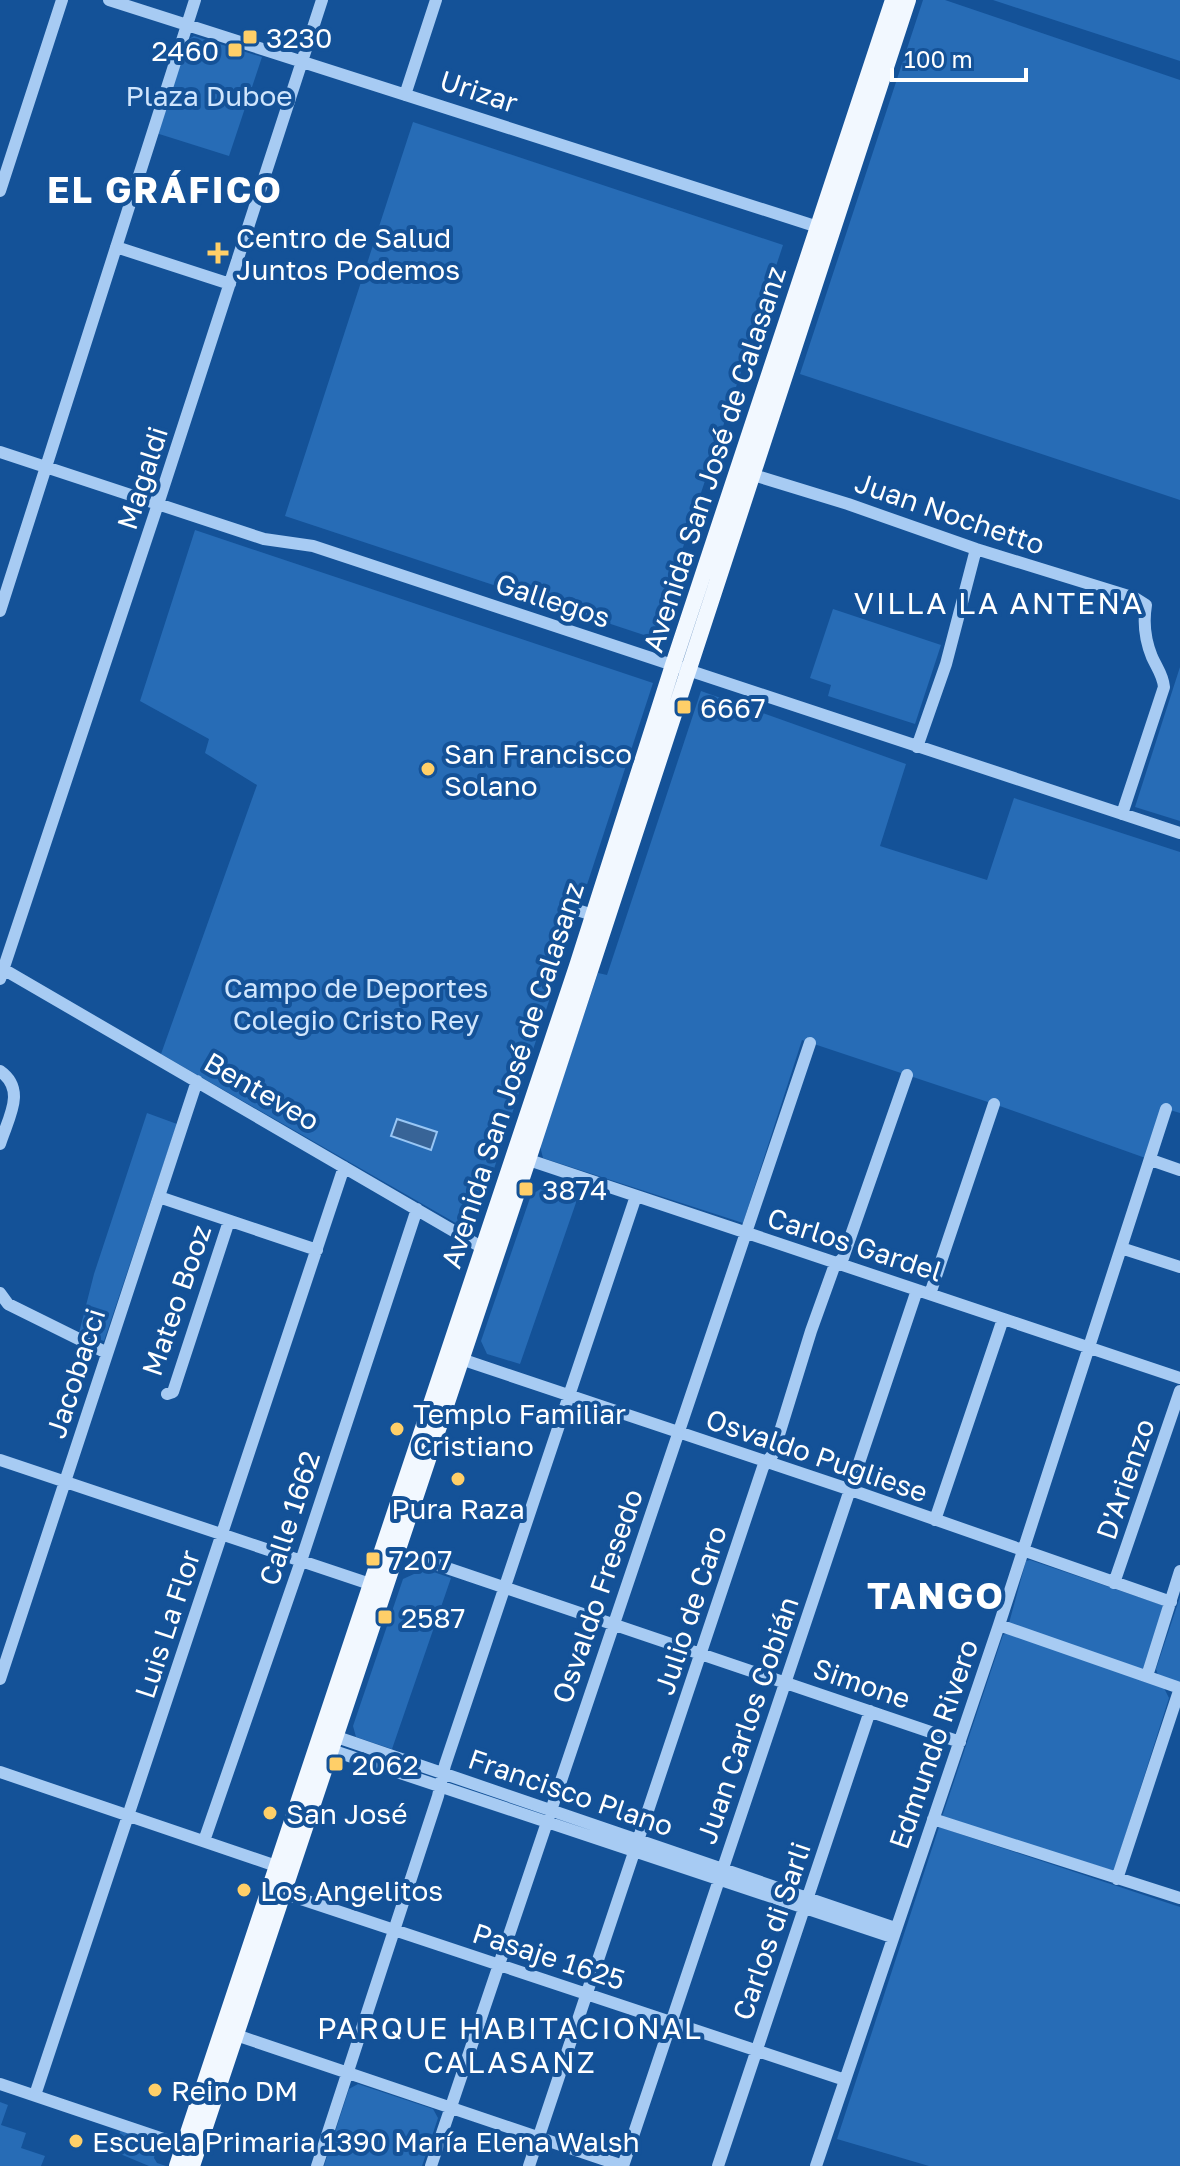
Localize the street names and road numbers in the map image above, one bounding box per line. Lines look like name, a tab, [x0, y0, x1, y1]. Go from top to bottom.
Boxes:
street label: Urizar	[436, 63, 522, 119]
street label: Avenida San José de Calasanz	[636, 262, 792, 656]
street label: Magaldi	[110, 422, 174, 534]
street label: Juan Nochetto	[851, 465, 1049, 561]
street label: Gallegos	[492, 566, 614, 634]
street label: Avenida San José de Calasanz	[434, 878, 590, 1272]
street label: Benteveo	[199, 1045, 325, 1137]
street label: Carlos Gardel	[763, 1200, 947, 1288]
street label: Mateo Booz	[135, 1220, 217, 1380]
street label: Jacobacci	[39, 1304, 111, 1442]
street label: Osvaldo Pugliese	[702, 1402, 932, 1508]
street label: D'Arienzo	[1089, 1414, 1161, 1544]
street label: Calle 1662	[252, 1447, 326, 1589]
street label: Osvaldo Fresedo	[545, 1484, 649, 1708]
street label: Julio de Caro	[647, 1521, 733, 1699]
street label: Luis La Flor	[128, 1546, 206, 1702]
street label: Juan Carlos Cobián	[689, 1592, 805, 1848]
street label: Edmundo Rivero	[882, 1635, 984, 1853]
street label: Simone	[809, 1651, 915, 1715]
street label: Francisco Plano	[464, 1742, 678, 1842]
street label: Carlos di Sarli	[725, 1838, 817, 2024]
street label: Pasaje 1625	[469, 1916, 629, 1996]

